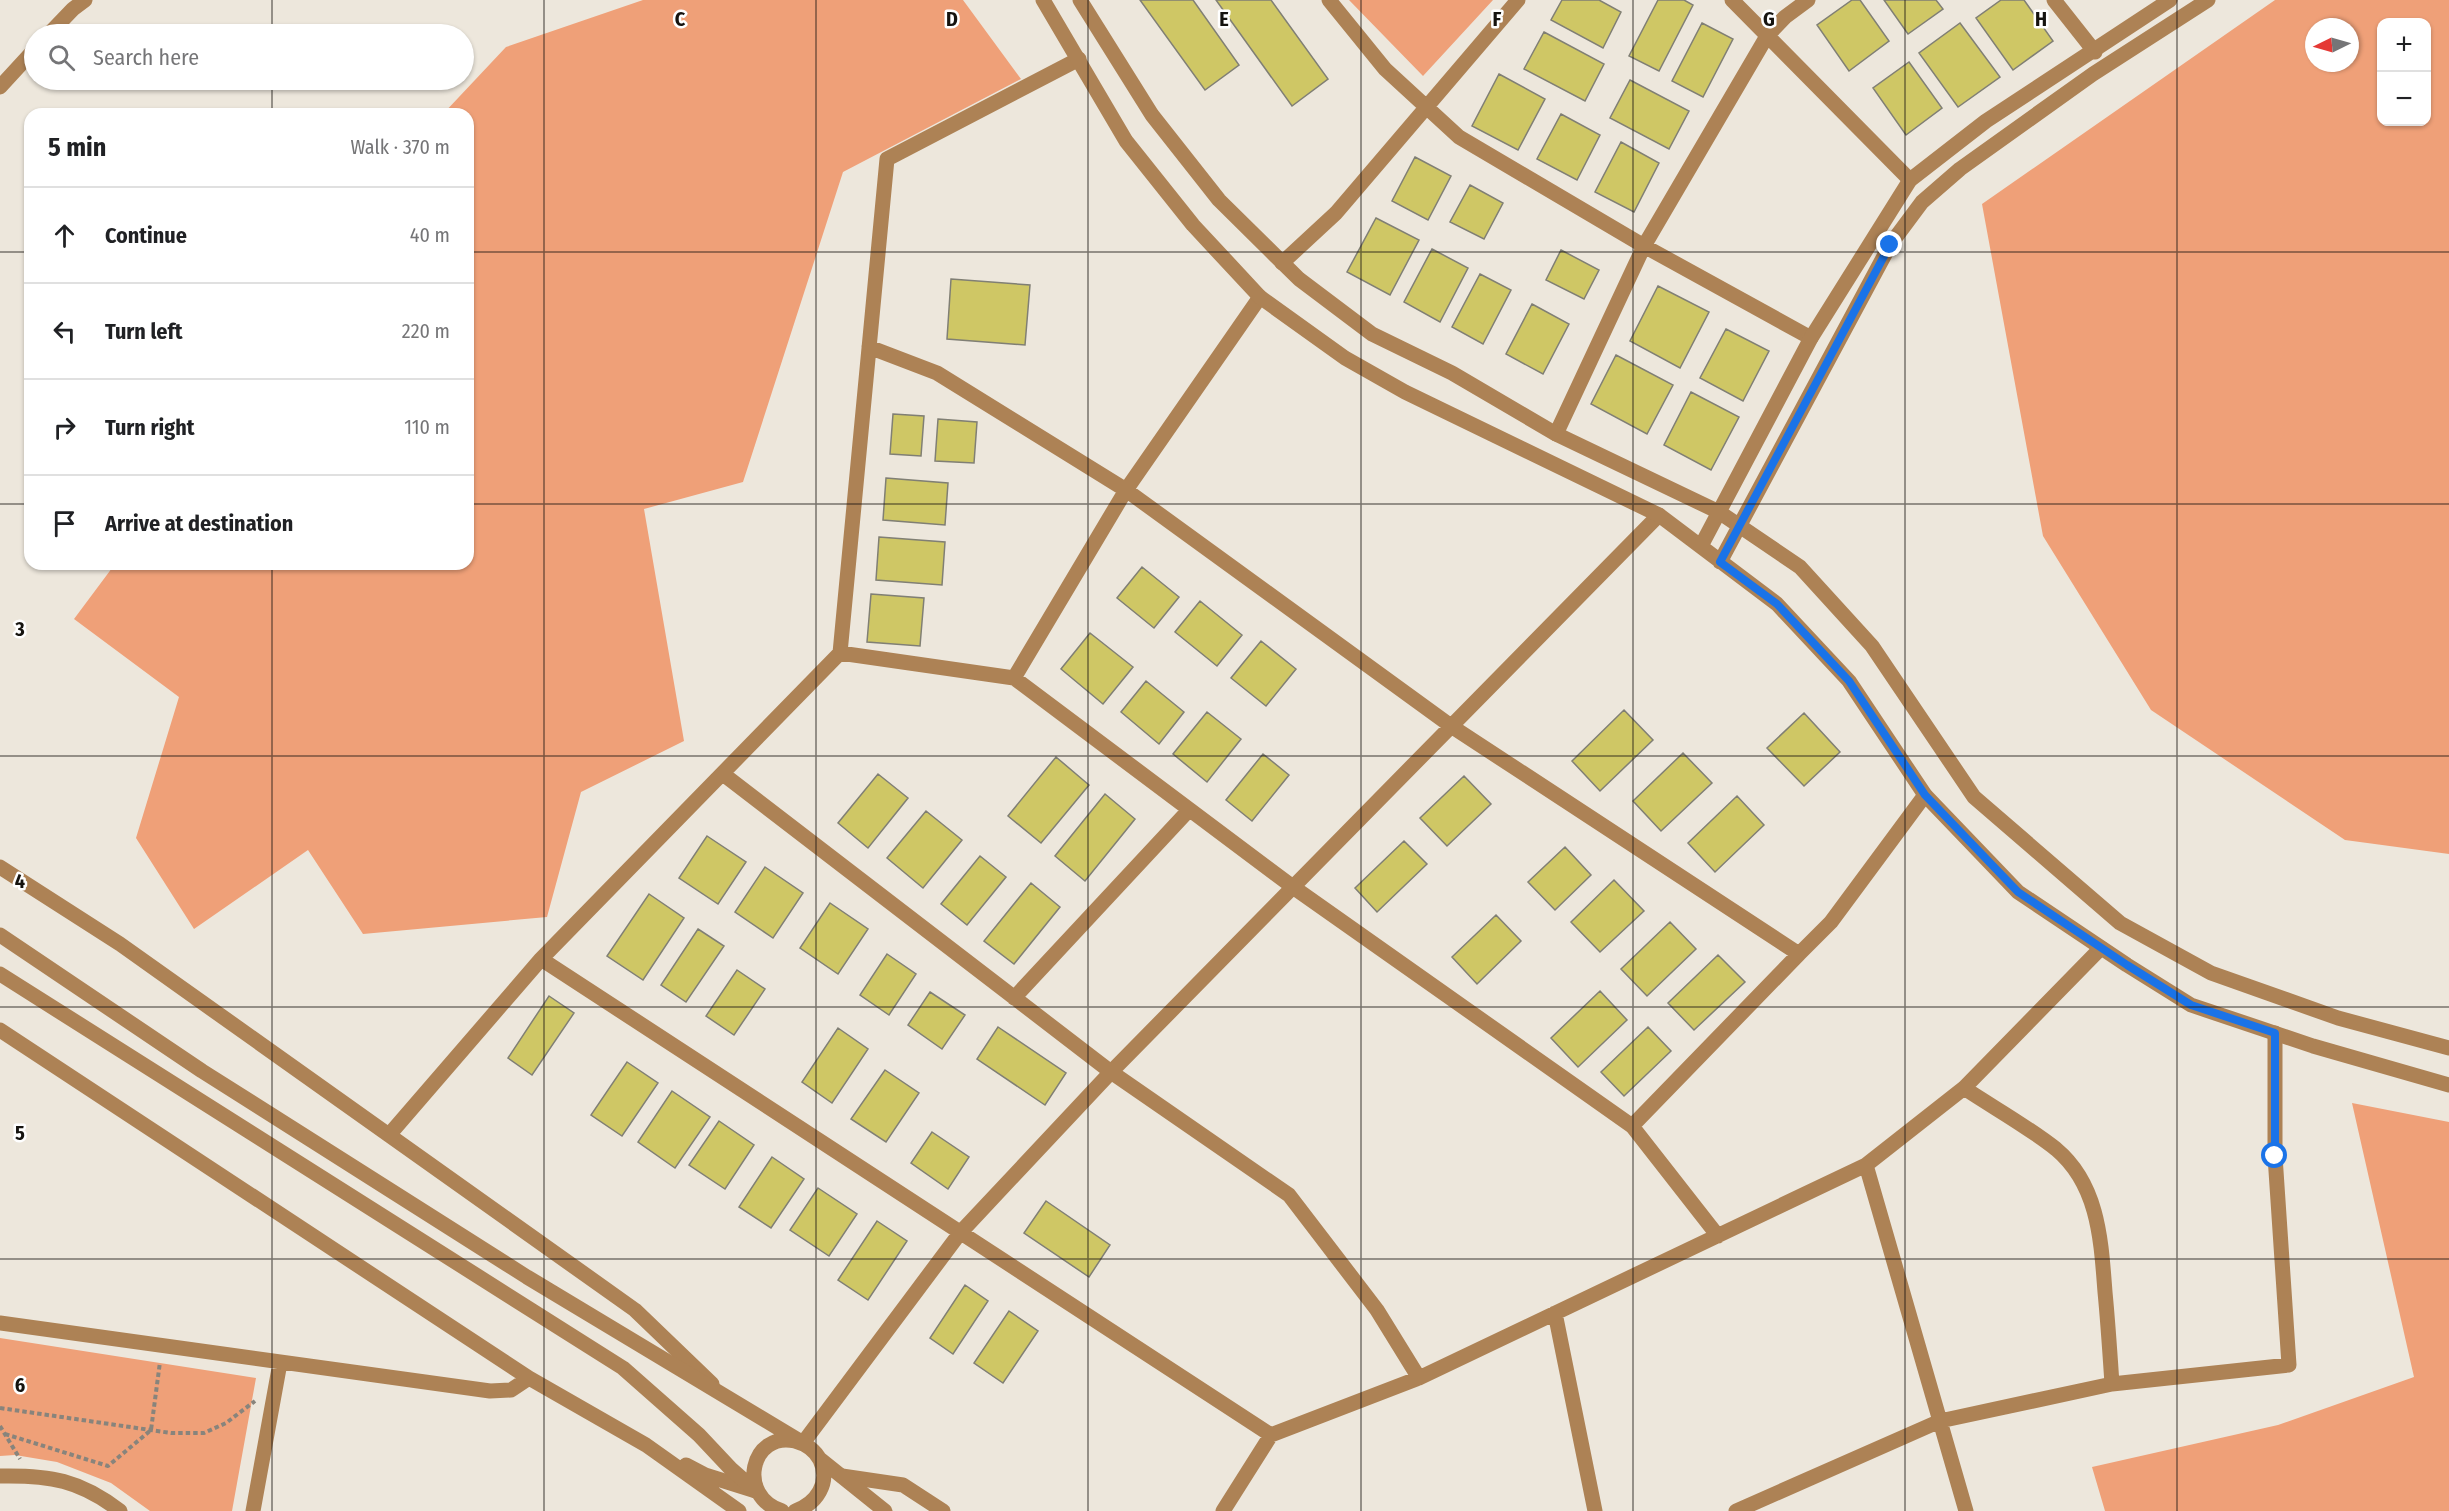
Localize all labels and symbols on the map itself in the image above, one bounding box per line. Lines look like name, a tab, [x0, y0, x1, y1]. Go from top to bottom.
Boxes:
text: C	[675, 7, 686, 31]
text: D	[946, 7, 958, 31]
text: E	[1219, 7, 1229, 31]
text: F	[1493, 7, 1502, 31]
text: G	[1763, 7, 1775, 31]
text: H	[2035, 7, 2047, 31]
north arrow	[2305, 18, 2359, 72]
route end	[1876, 231, 1902, 257]
text: 3	[14, 617, 25, 641]
text: 4	[15, 869, 25, 893]
text: 5	[15, 1121, 25, 1145]
route start	[2261, 1142, 2287, 1168]
text: 6	[15, 1373, 25, 1397]

